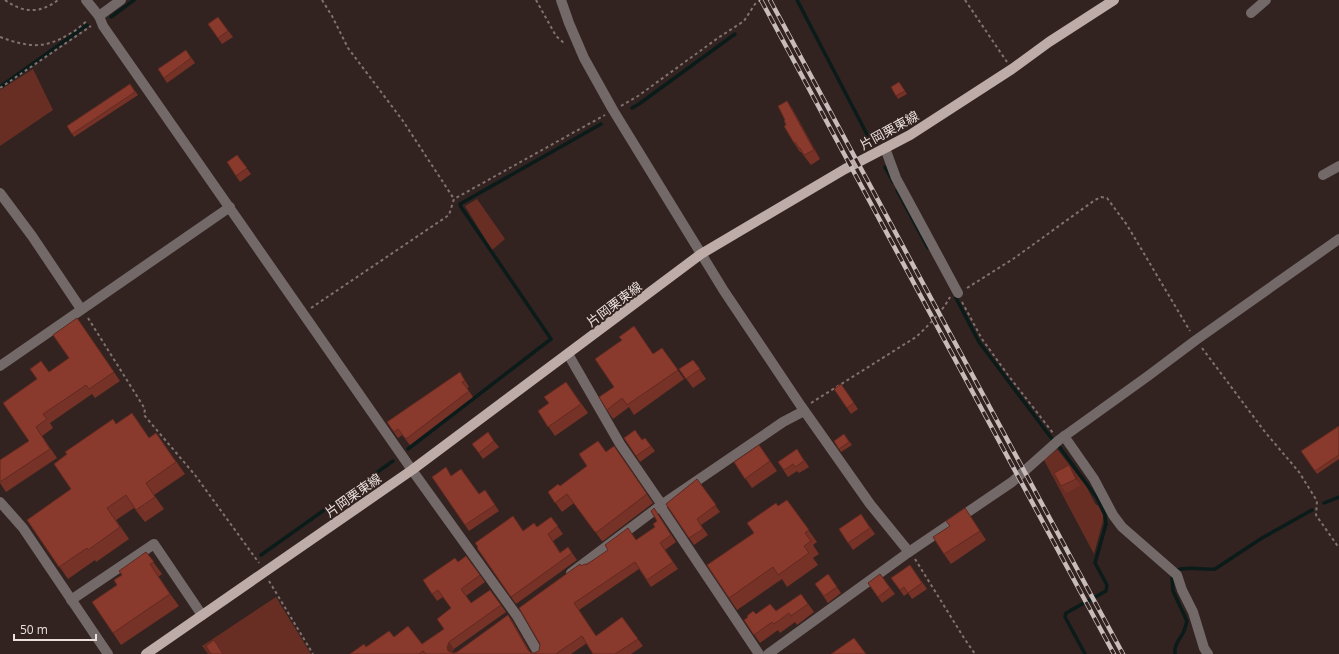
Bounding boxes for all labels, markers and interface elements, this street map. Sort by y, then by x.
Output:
street label: 片岡栗東線 [856,106,922,154]
street label: 片岡栗東線 [583,277,645,331]
street label: 片岡栗東線 [321,469,385,521]
scale bar [14,616,96,642]
text: 50 m [20,621,48,638]

